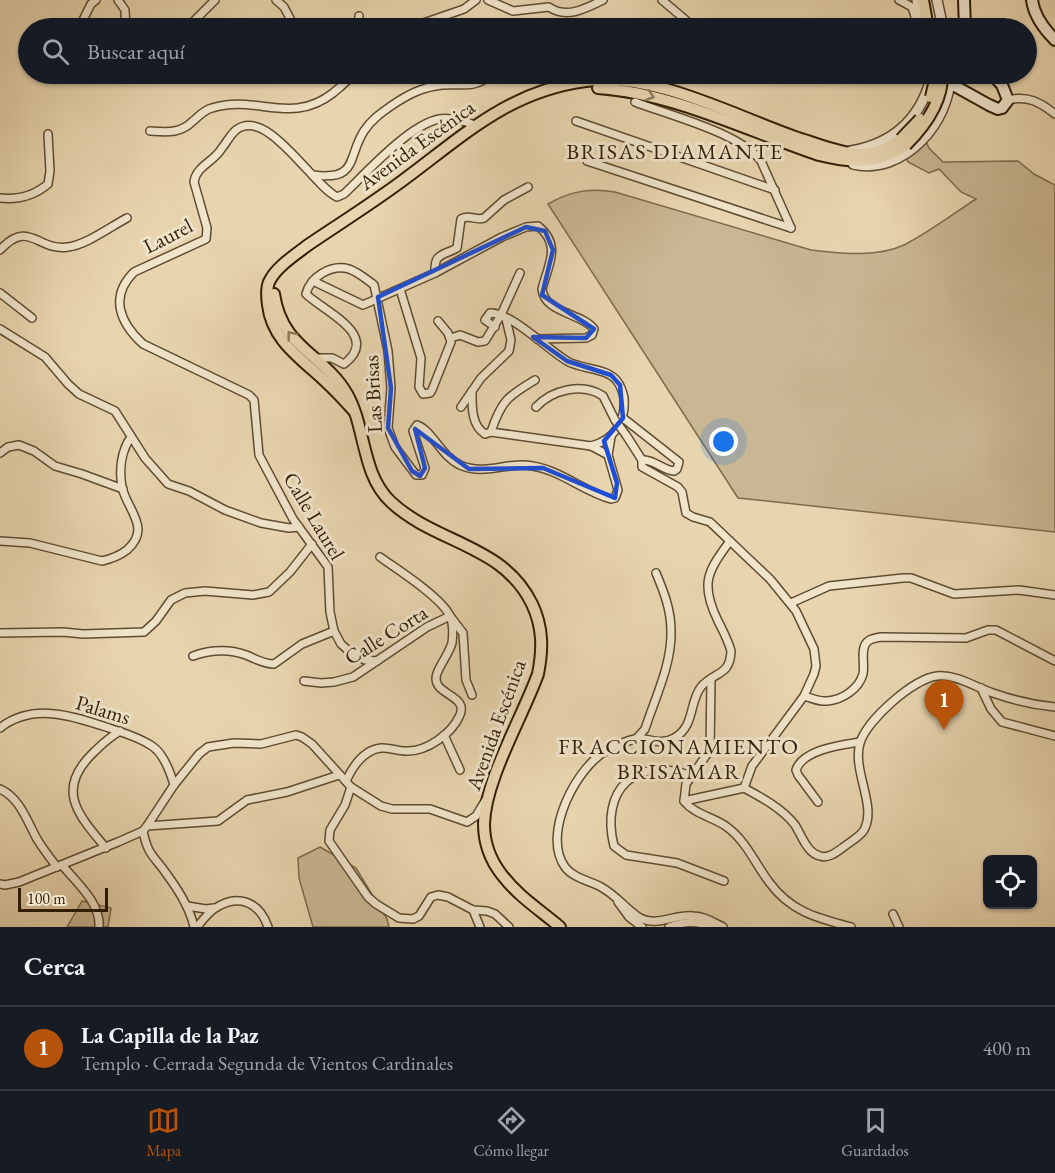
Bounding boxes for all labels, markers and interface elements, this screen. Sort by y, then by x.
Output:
search box [18,18,1037,84]
icon: search [39,35,72,68]
text: Buscar aquí [87,37,185,66]
one-way arrow [644,89,654,102]
street label: Avenida Escénica [352,93,481,196]
district label: BRISAS DIAMANTE [566,137,784,166]
street label: Laurel [138,212,197,259]
one-way arrow [288,331,299,342]
street label: Las Brisas [357,354,388,434]
your location [709,427,738,456]
street label: Calle Laurel [278,467,351,565]
street label: Calle Corta [339,598,433,671]
street label: Avenida Escénica [459,655,532,795]
pin: 1 [924,680,964,730]
street label: Palams [73,689,134,731]
district label: FRACCIONAMIENTO BRISAMAR [558,732,800,786]
map controls [983,855,1037,909]
button: locate [983,855,1037,909]
scale bar [18,885,108,912]
text: 100 m [27,888,66,909]
text: Cerca [24,949,85,983]
text: La Capilla de la Paz [81,1021,259,1050]
text: 1 [38,1035,49,1061]
text: 400 m [983,1035,1031,1061]
text: Templo · Cerrada Segunda de Vientos Cardinales [81,1050,453,1076]
tab: Mapa [146,1104,181,1161]
tab: Cómo llegar [473,1104,549,1161]
tab: Guardados [841,1104,909,1161]

